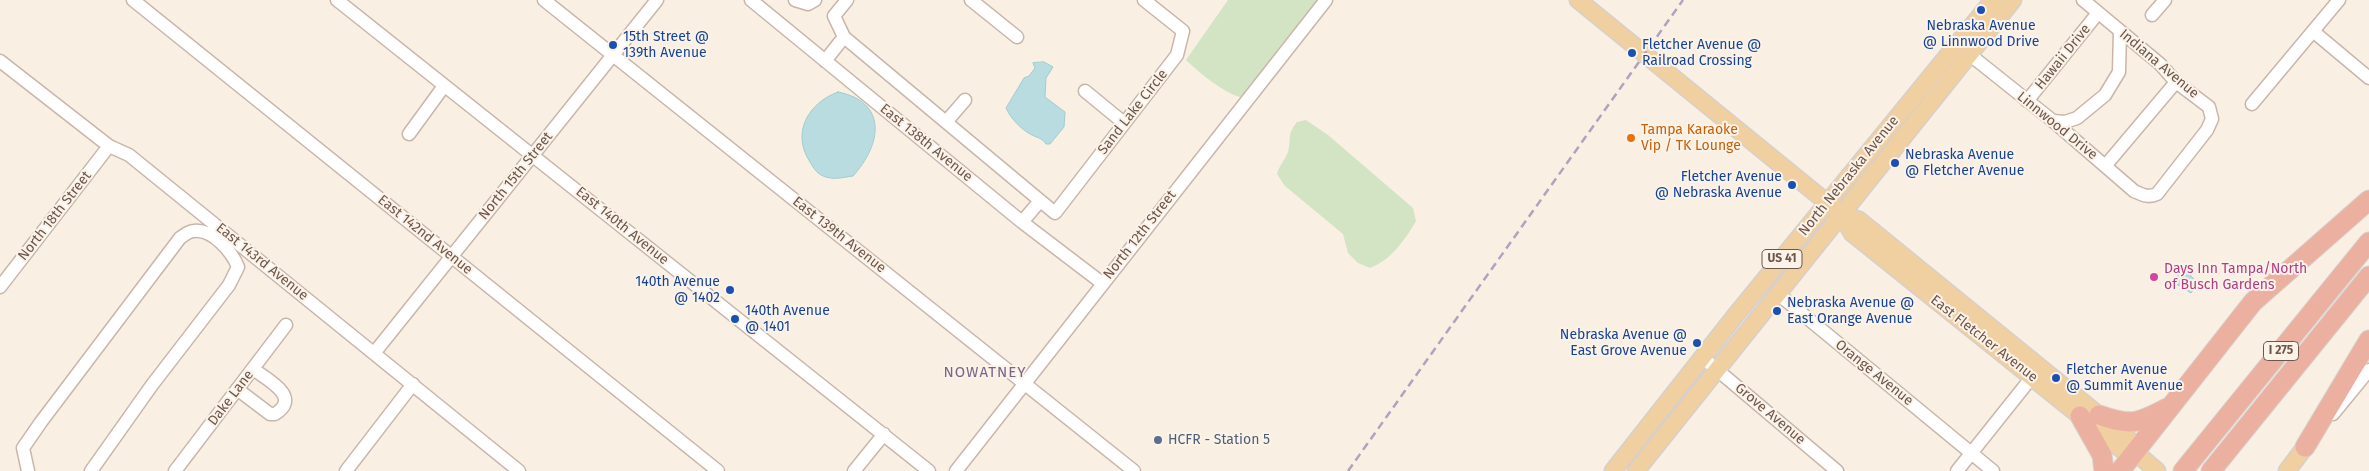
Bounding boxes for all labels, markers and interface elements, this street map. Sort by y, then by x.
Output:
marker: Nebraska Avenue @ Linnwood Drive [1975,4,1987,16]
place label: Nebraska Avenue @ Linnwood Drive [1923,18,2039,50]
street label: Hawaii Drive [2032,21,2094,93]
street label: Indiana Avenue [2116,26,2202,102]
place label: 15th Street @ 139th Avenue [623,29,709,62]
place label: Fletcher Avenue @ Railroad Crossing [1642,37,1761,70]
marker: 15th Street @ 139th Avenue [607,39,619,51]
marker: Fletcher Avenue @ Railroad Crossing [1626,47,1638,59]
street label: Sand Lake Circle [1095,66,1171,158]
street label: Linnwood Drive [2013,88,2101,164]
street label: East 138th Avenue [876,101,976,185]
street label: North Nebraska Avenue [1795,113,1903,239]
place label: Tampa Karaoke Vip / TK Lounge [1641,122,1741,154]
street label: North 15th Street [475,129,557,223]
marker: Tampa Karaoke Vip / TK Lounge [1625,132,1637,144]
place label: Nebraska Avenue @ Fletcher Avenue [1905,147,2024,180]
marker: Nebraska Avenue @ Fletcher Avenue [1889,157,1901,169]
street label: North 18th Street [15,168,95,264]
place label: Fletcher Avenue @ Nebraska Avenue [1655,169,1782,202]
marker: Fletcher Avenue @ Nebraska Avenue [1786,179,1798,191]
street label: East 140th Avenue [572,183,672,269]
street label: North 12th Street [1100,187,1180,283]
street label: East 142nd Avenue [374,192,476,278]
street label: East 139th Avenue [789,193,889,277]
street label: East 143rd Avenue [212,220,312,304]
road number: US 41 [1762,250,1802,268]
place label: Days Inn Tampa/North of Busch Gardens [2164,261,2307,294]
marker: Days Inn Tampa/North of Busch Gardens [2148,271,2160,283]
place label: 140th Avenue @ 1402 [635,274,720,306]
marker: 140th Avenue @ 1402 [724,284,736,296]
street label: East Fletcher Avenue [1927,292,2041,386]
place label: Nebraska Avenue @ East Orange Avenue [1787,295,1914,328]
place label: 140th Avenue @ 1401 [745,303,830,336]
marker: Nebraska Avenue @ East Orange Avenue [1771,305,1783,317]
marker: 140th Avenue @ 1401 [729,313,741,325]
place label: Nebraska Avenue @ East Grove Avenue [1560,327,1687,360]
street label: Orange Avenue [1832,336,1916,410]
marker: Nebraska Avenue @ East Grove Avenue [1691,337,1703,349]
road number: I 275 [2264,342,2298,361]
place label: Fletcher Avenue @ Summit Avenue [2066,362,2183,394]
district label: NOWATNEY [942,364,1028,382]
street label: Dake Lane [205,367,257,429]
marker: Fletcher Avenue @ Summit Avenue [2050,372,2062,384]
street label: Grove Avenue [1731,380,1809,448]
place label: HCFR - Station 5 [1168,432,1270,448]
marker: HCFR - Station 5 [1152,434,1164,446]

